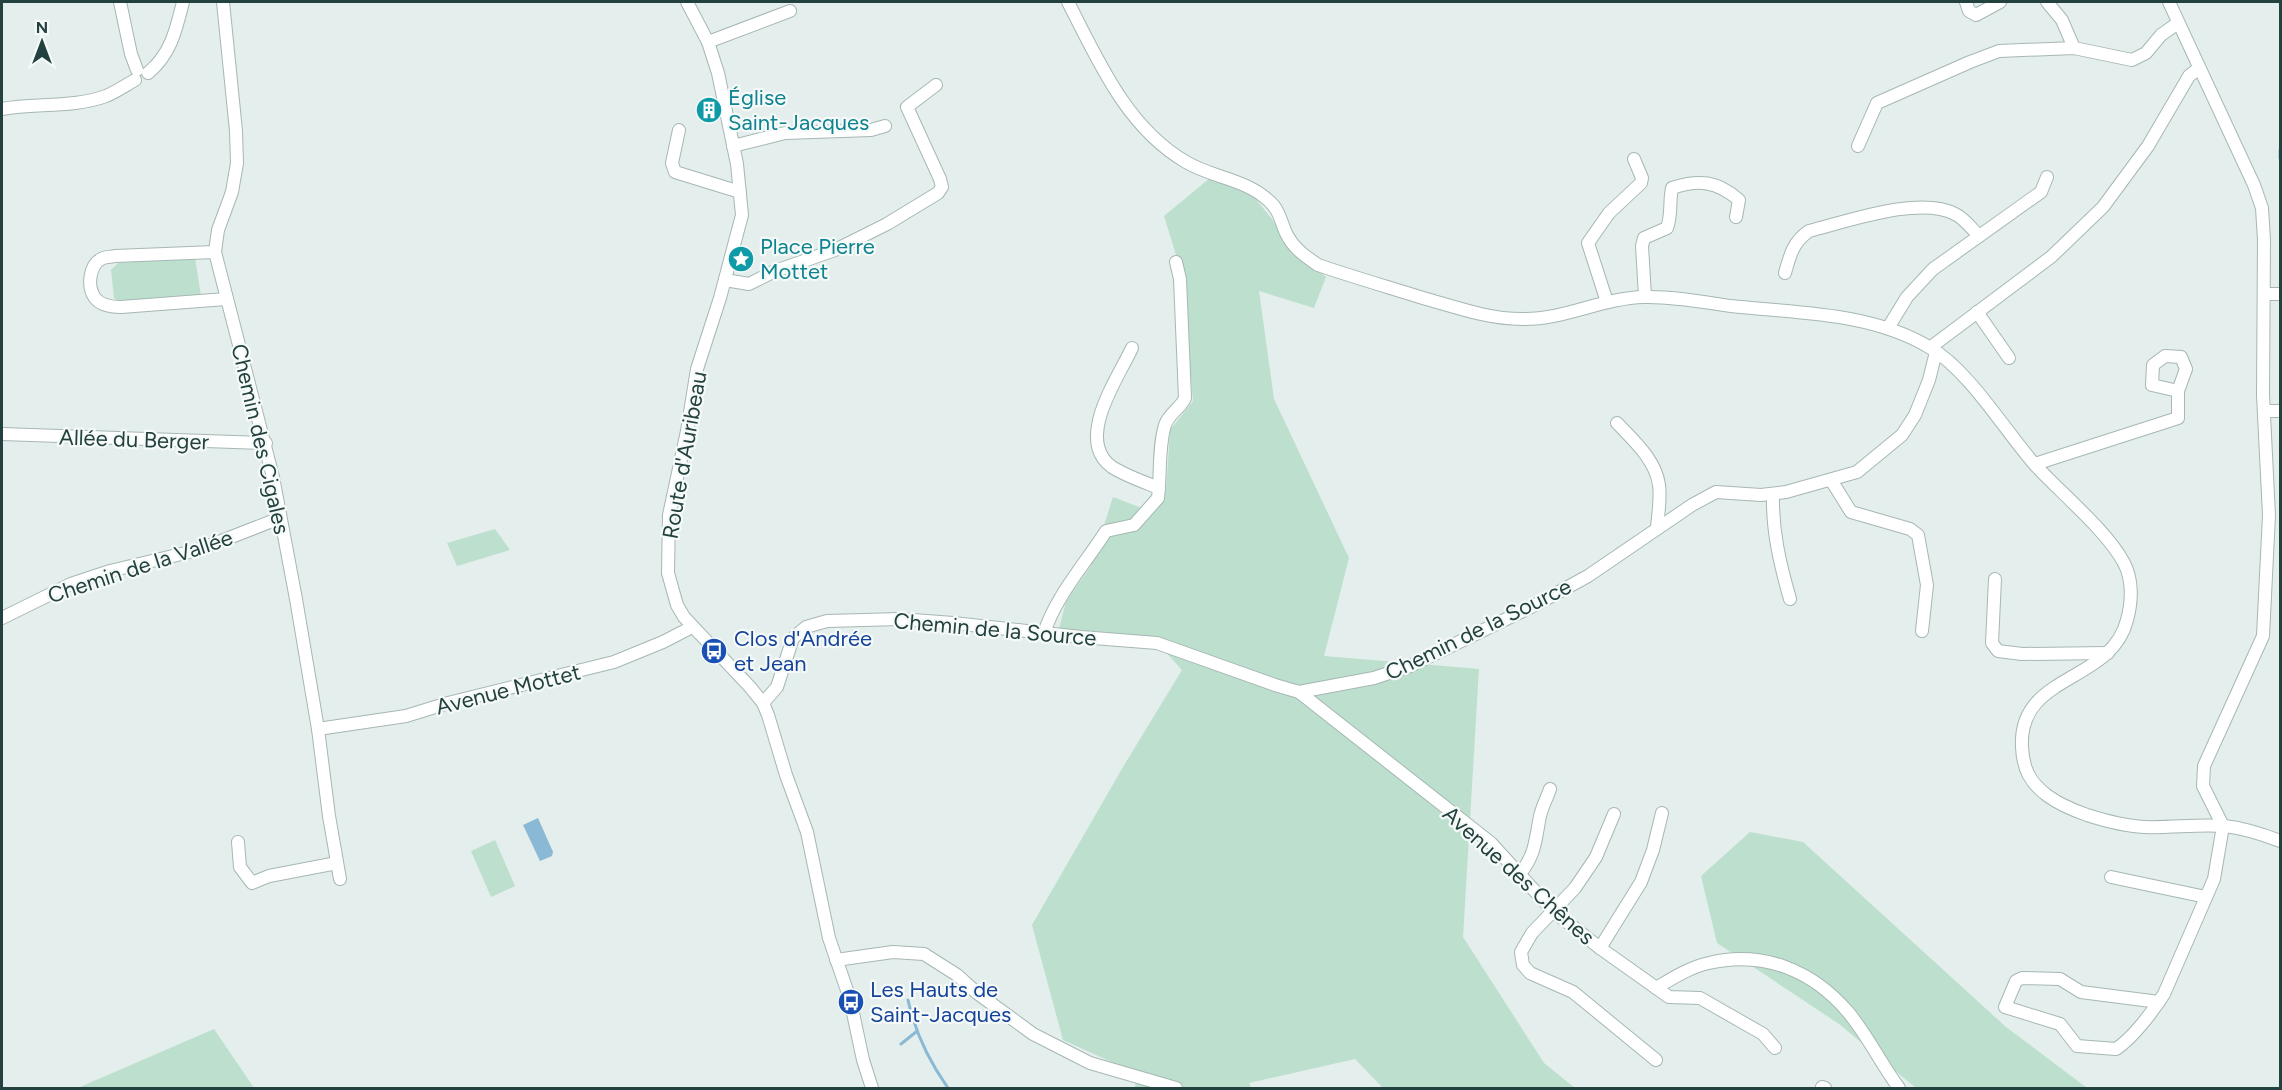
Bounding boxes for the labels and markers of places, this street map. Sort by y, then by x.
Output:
place label: Église Saint-Jacques [728,84,869,136]
building icon: Église Saint-Jacques [694,95,724,125]
place label: Place Pierre Mottet [760,233,875,285]
place icon: Place Pierre Mottet [726,244,756,274]
place label: Clos d'Andrée et Jean [734,625,872,677]
bus stop icon: Clos d'Andrée et Jean [699,636,729,666]
place label: Les Hauts de Saint-Jacques [870,976,1011,1028]
bus stop icon: Les Hauts de Saint-Jacques [836,987,866,1017]

